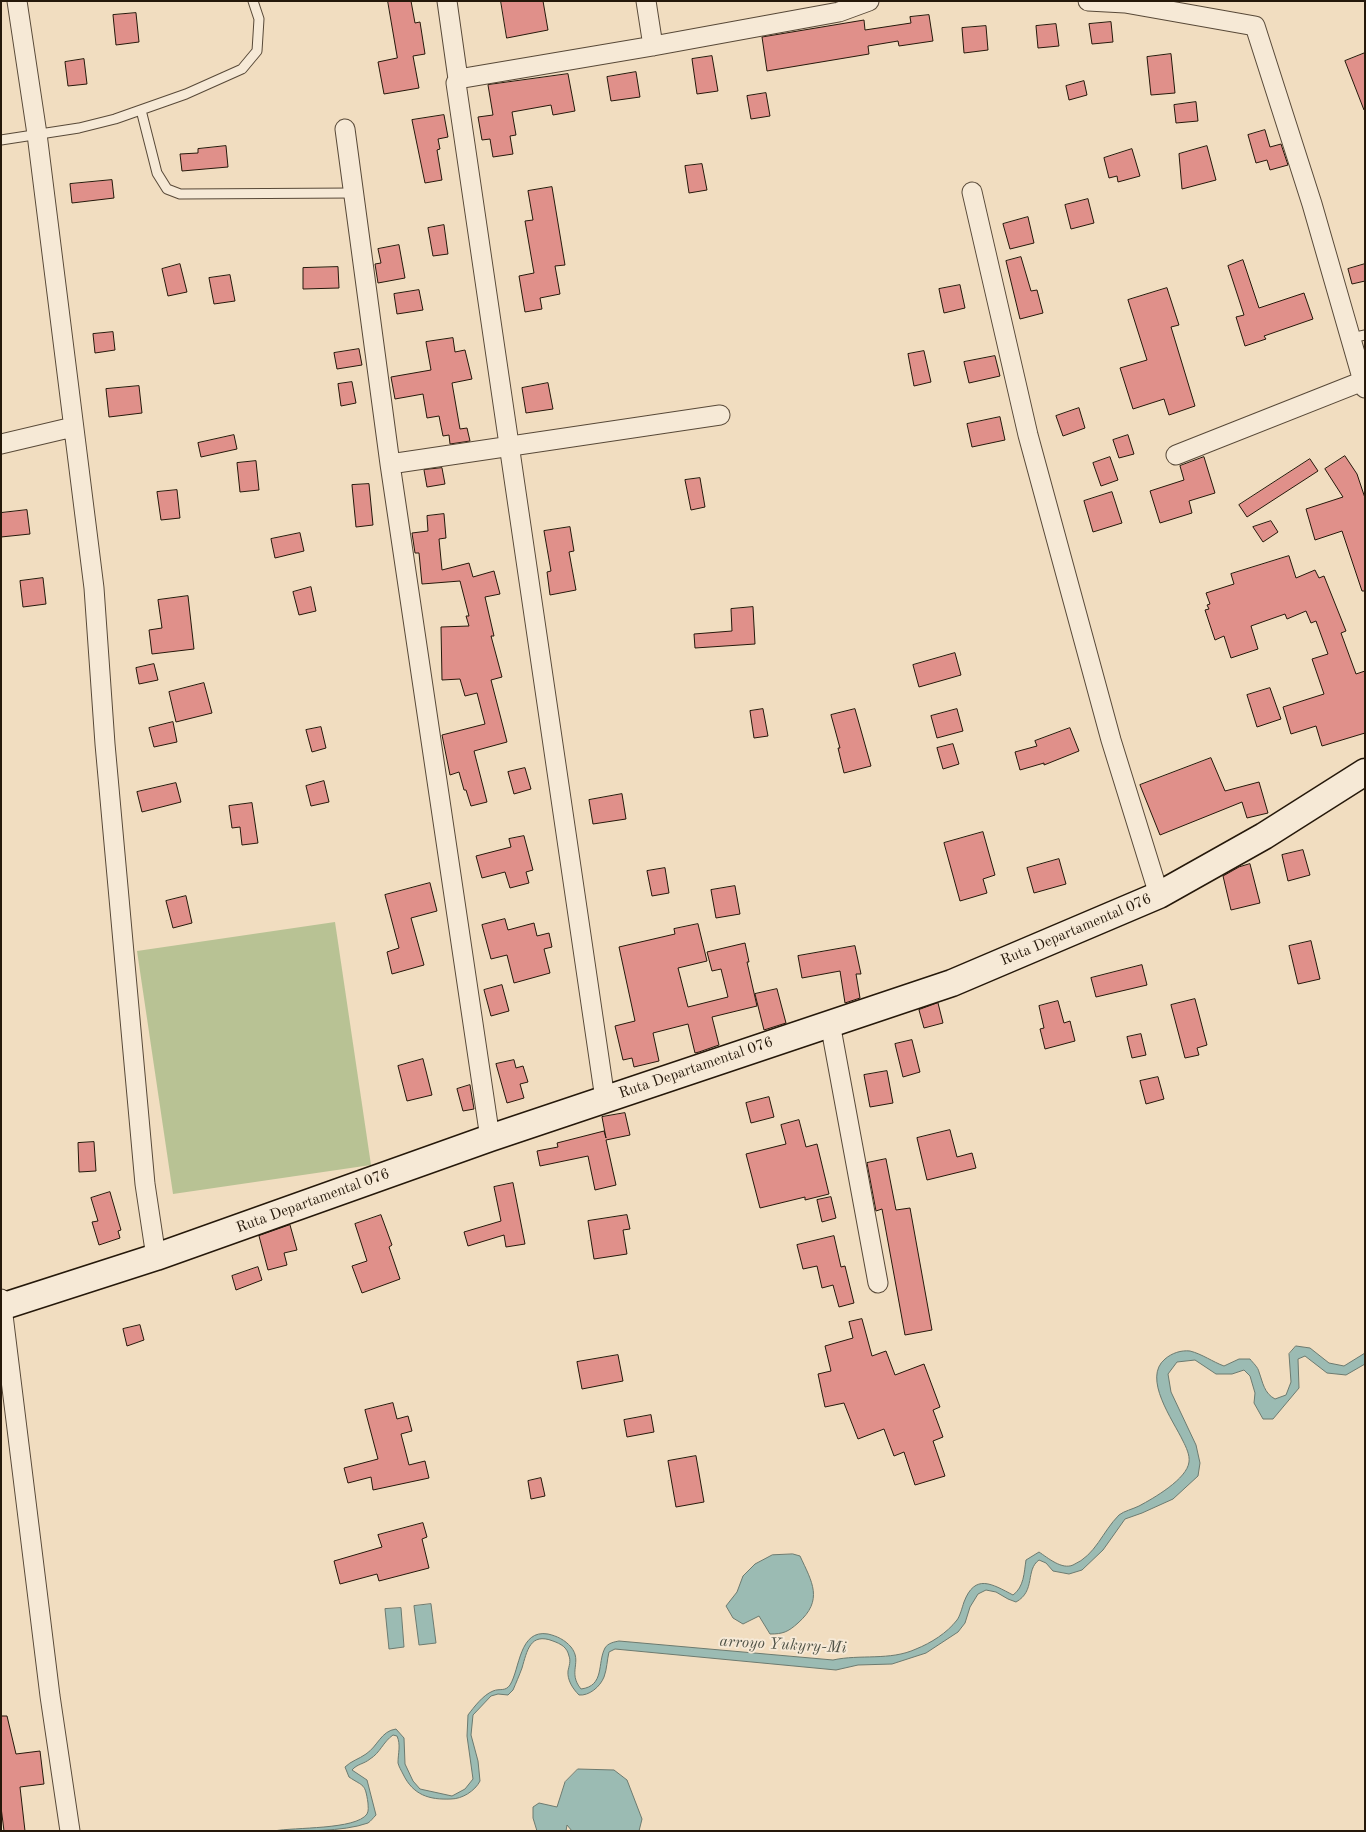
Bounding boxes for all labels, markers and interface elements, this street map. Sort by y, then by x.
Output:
street label: Ruta Departamental 076 [998,890,1154,970]
street label: Ruta Departamental 076 [616,1033,776,1103]
street label: Ruta Departamental 076 [234,1165,392,1237]
water label: arroyo Yukyry-Mi [719,1632,847,1658]

